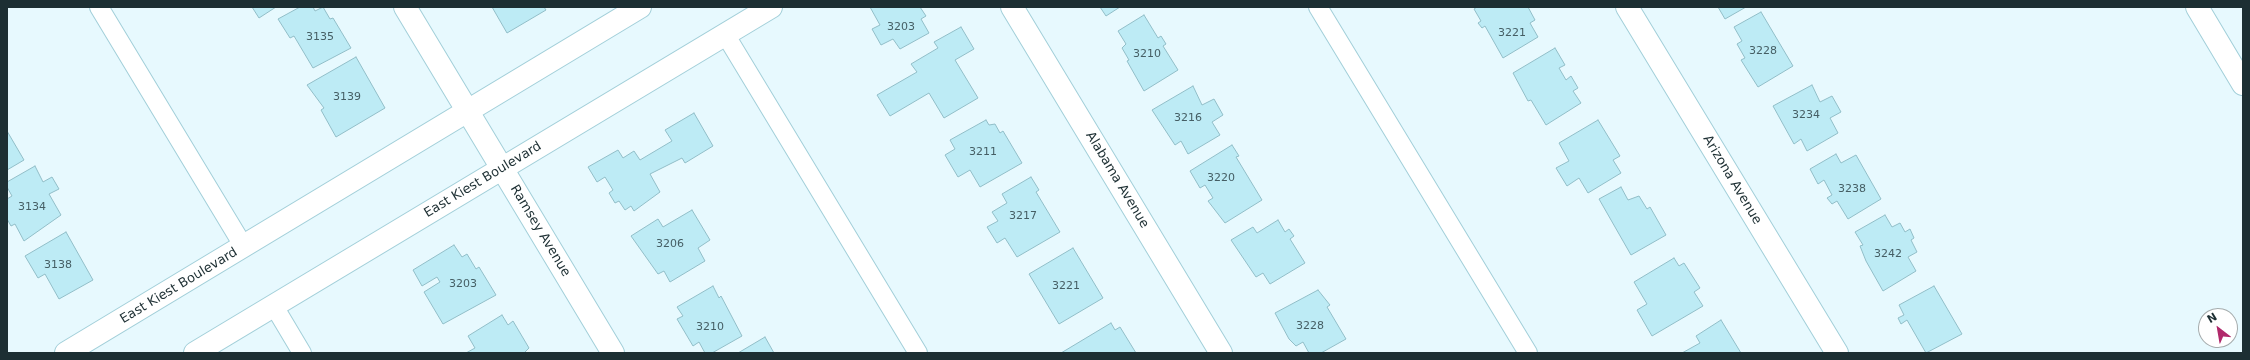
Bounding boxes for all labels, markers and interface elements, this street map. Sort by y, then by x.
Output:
house number: 3203 [887,20,915,34]
house number: 3221 [1498,26,1526,40]
house number: 3135 [306,30,334,44]
house number: 3228 [1749,44,1777,58]
house number: 3210 [1133,47,1161,61]
house number: 3139 [333,90,361,104]
house number: 3234 [1792,108,1820,122]
house number: 3216 [1174,111,1202,125]
street label: Alabama Avenue [1082,129,1152,231]
street label: Arizona Avenue [1699,133,1765,227]
street label: East Kiest Boulevard [422,139,544,221]
house number: 3211 [969,145,997,159]
house number: 3220 [1207,171,1235,185]
street label: Ramsey Avenue [506,182,574,280]
house number: 3238 [1838,182,1866,196]
house number: 3134 [18,200,46,214]
house number: 3217 [1009,209,1037,223]
house number: 3206 [656,237,684,251]
street label: East Kiest Boulevard [118,245,240,327]
house number: 3242 [1874,247,1902,261]
house number: 3138 [44,258,72,272]
house number: 3203 [449,277,477,291]
house number: 3221 [1052,279,1080,293]
north arrow [2198,308,2238,348]
text: N [2205,310,2219,326]
house number: 3228 [1296,319,1324,333]
house number: 3210 [696,320,724,334]

